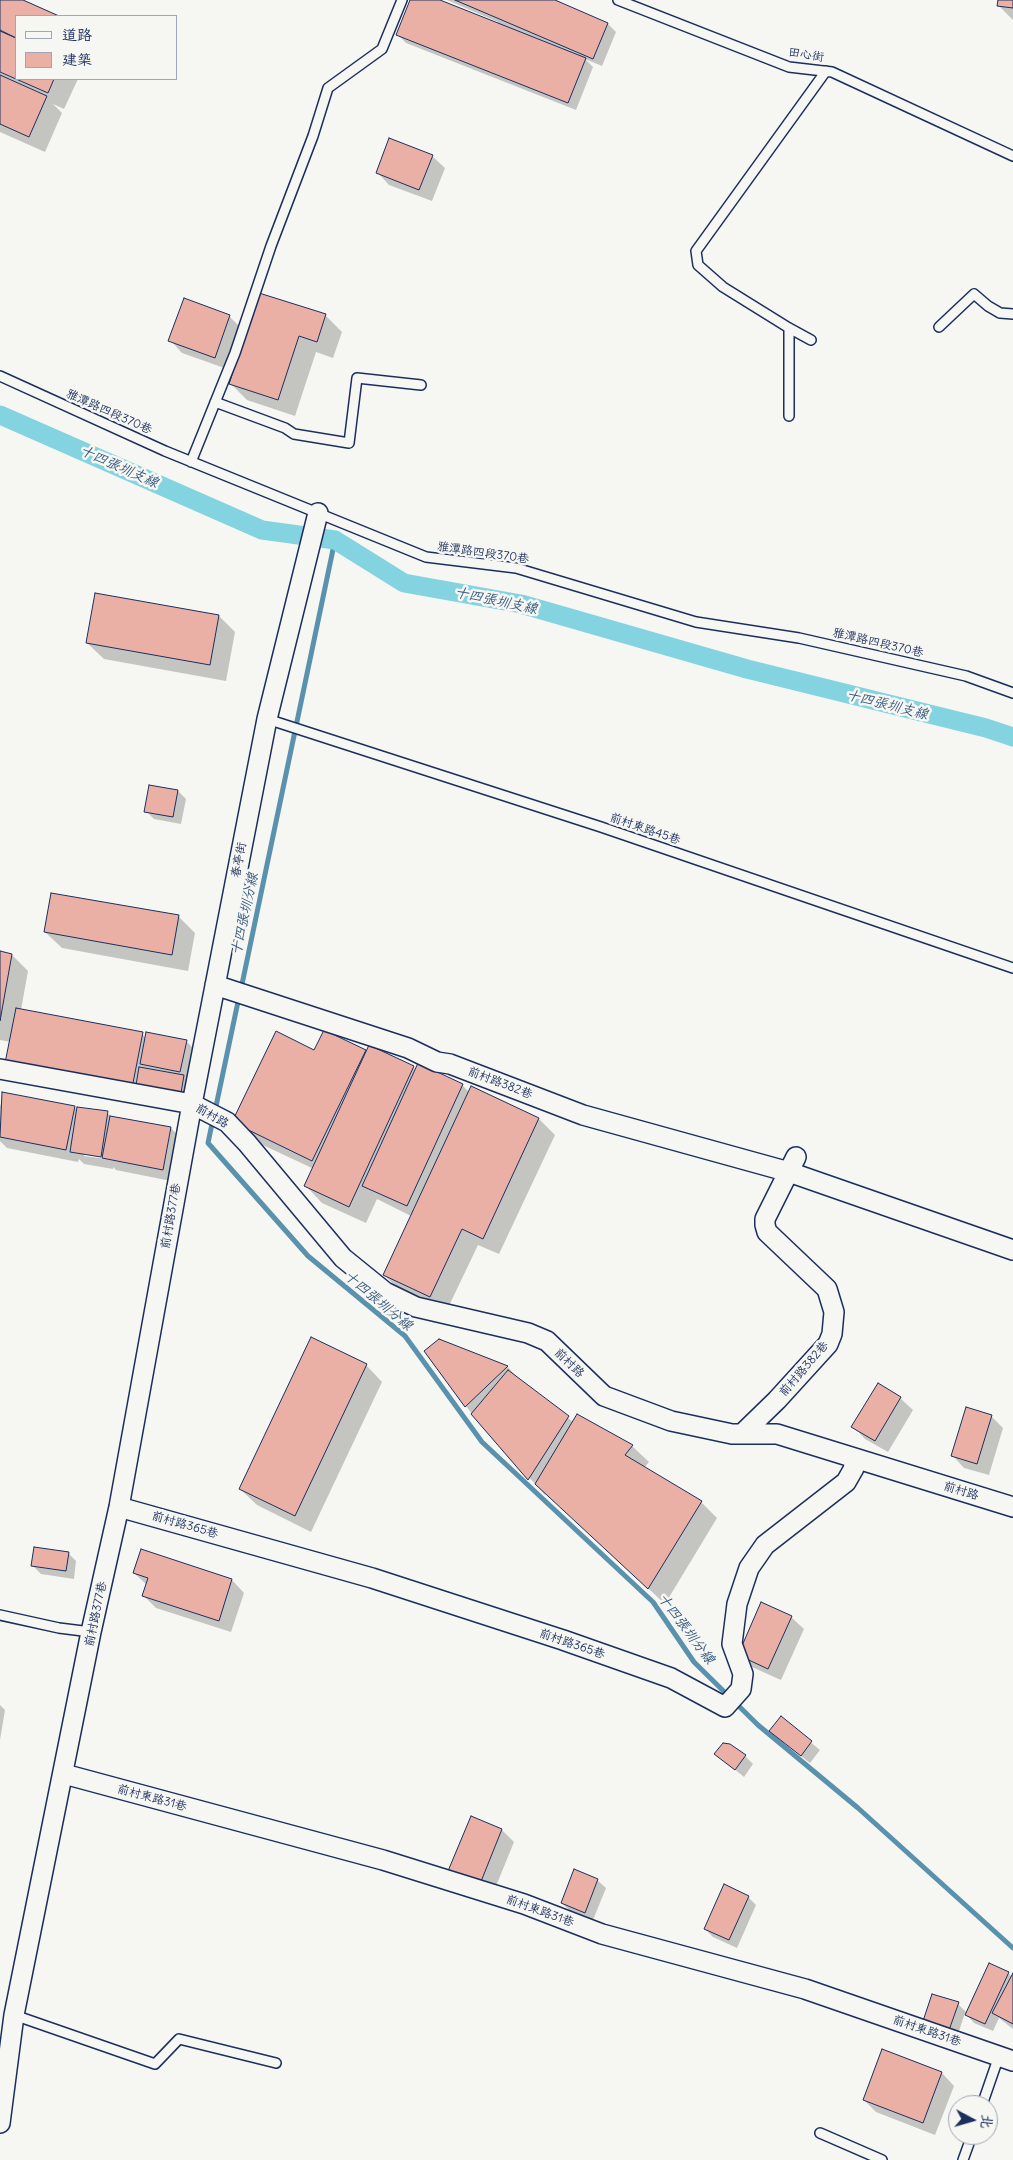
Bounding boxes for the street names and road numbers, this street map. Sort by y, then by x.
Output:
street label: 田心街 [787,45,825,65]
street label: 雅潭路四段370巷 [64,387,154,437]
street label: 雅潭路四段370巷 [436,539,530,567]
street label: 雅潭路四段370巷 [831,626,925,660]
street label: 前村東路45巷 [608,810,682,848]
street label: 春亭街 [228,841,250,879]
street label: 前村路382巷 [466,1064,534,1102]
street label: 前村路 [193,1101,231,1131]
street label: 前村路377巷 [158,1182,184,1250]
street label: 前村路382巷 [776,1339,832,1399]
street label: 前村路 [551,1345,587,1381]
street label: 前村路 [942,1479,980,1503]
street label: 前村路365巷 [150,1509,220,1541]
street label: 前村路377巷 [82,1580,110,1648]
street label: 前村路365巷 [537,1626,607,1662]
street label: 前村東路31巷 [116,1782,188,1814]
street label: 前村東路31巷 [504,1892,576,1930]
street label: 前村東路31巷 [891,2013,963,2049]

